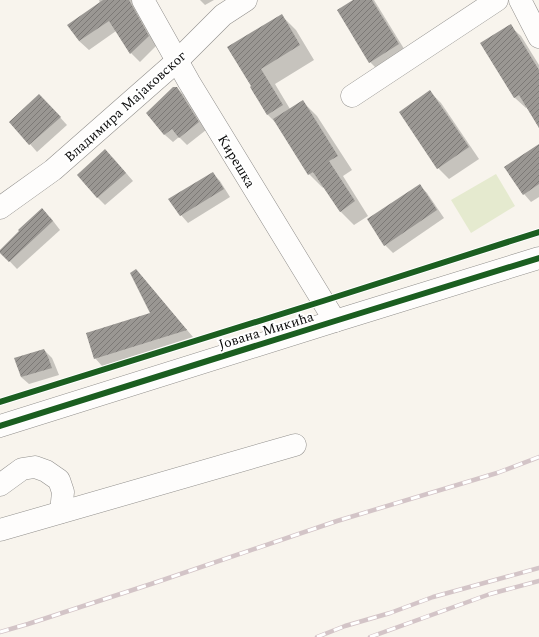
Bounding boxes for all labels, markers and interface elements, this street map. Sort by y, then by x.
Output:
street label: Владимира Мајаковског [60,46,191,167]
street label: Кирешка [212,131,261,192]
street label: Јована Микића [216,306,317,355]

